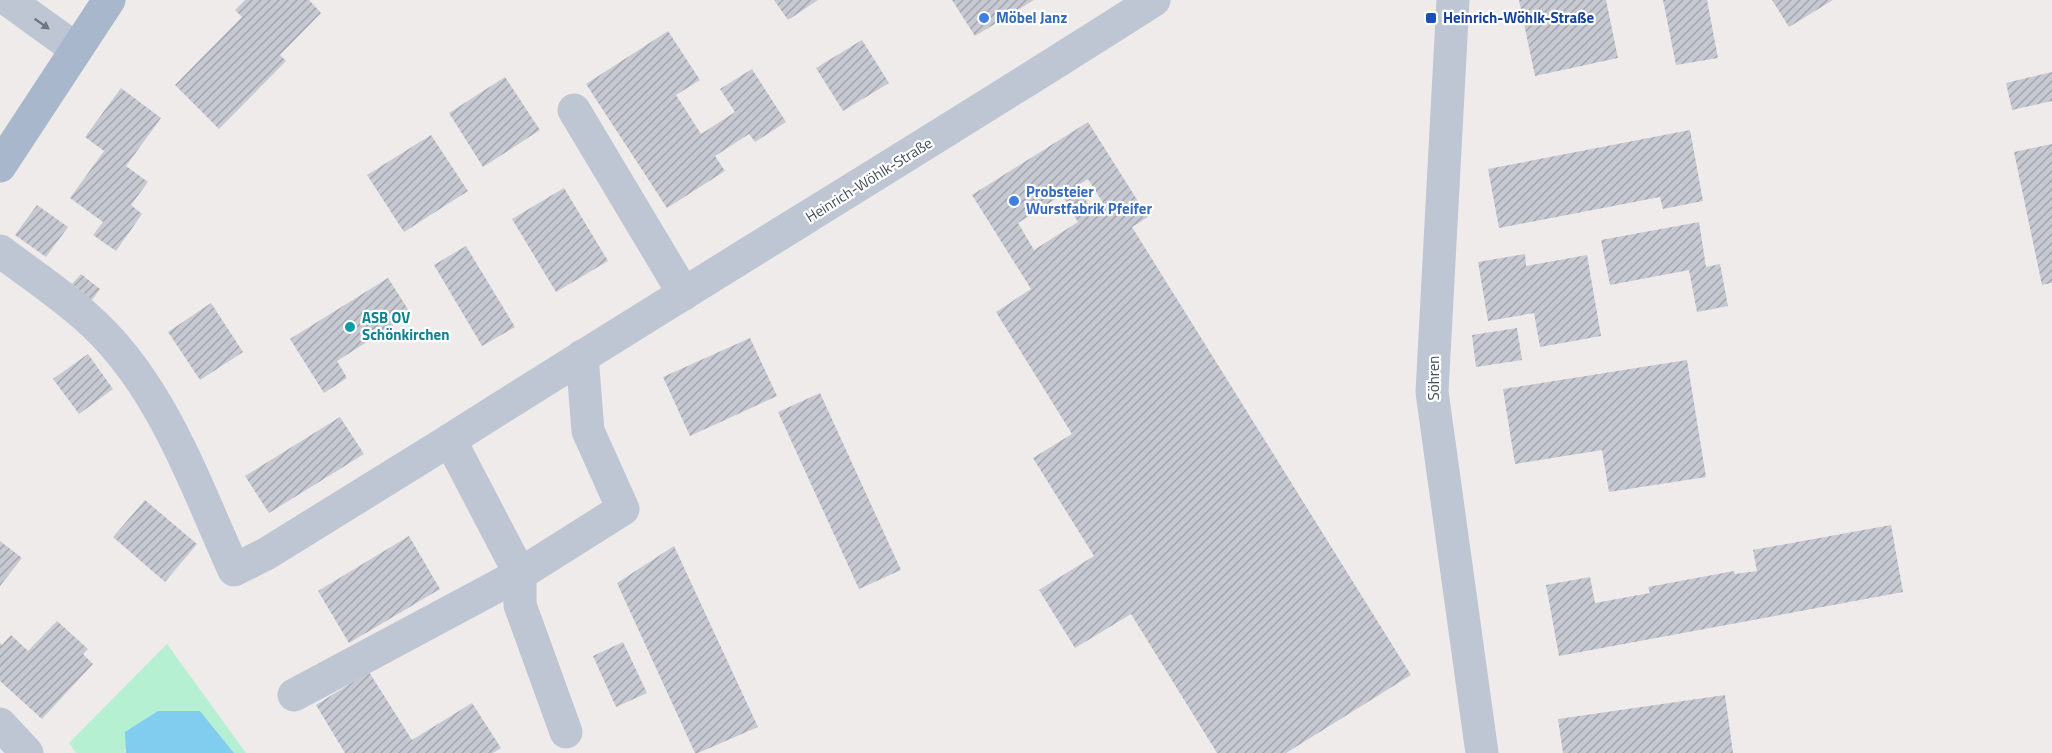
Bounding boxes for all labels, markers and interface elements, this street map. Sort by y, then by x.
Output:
place label: Möbel Janz [996,6,1067,29]
place label: Heinrich-Wöhlk-Straße [1443,6,1594,29]
marker: Möbel Janz [977,11,991,25]
marker: Heinrich-Wöhlk-Straße [1424,11,1438,25]
one-way arrow [34,18,49,30]
street label: Heinrich-Wöhlk-Straße [801,131,937,228]
place label: Probsteier Wurstfabrik Pfeifer [1026,180,1152,220]
marker: Probsteier Wurstfabrik Pfeifer [1007,194,1021,208]
place label: ASB OV Schönkirchen [362,306,450,346]
marker: ASB OV Schönkirchen [343,320,357,334]
street label: Söhren [1422,356,1445,400]

